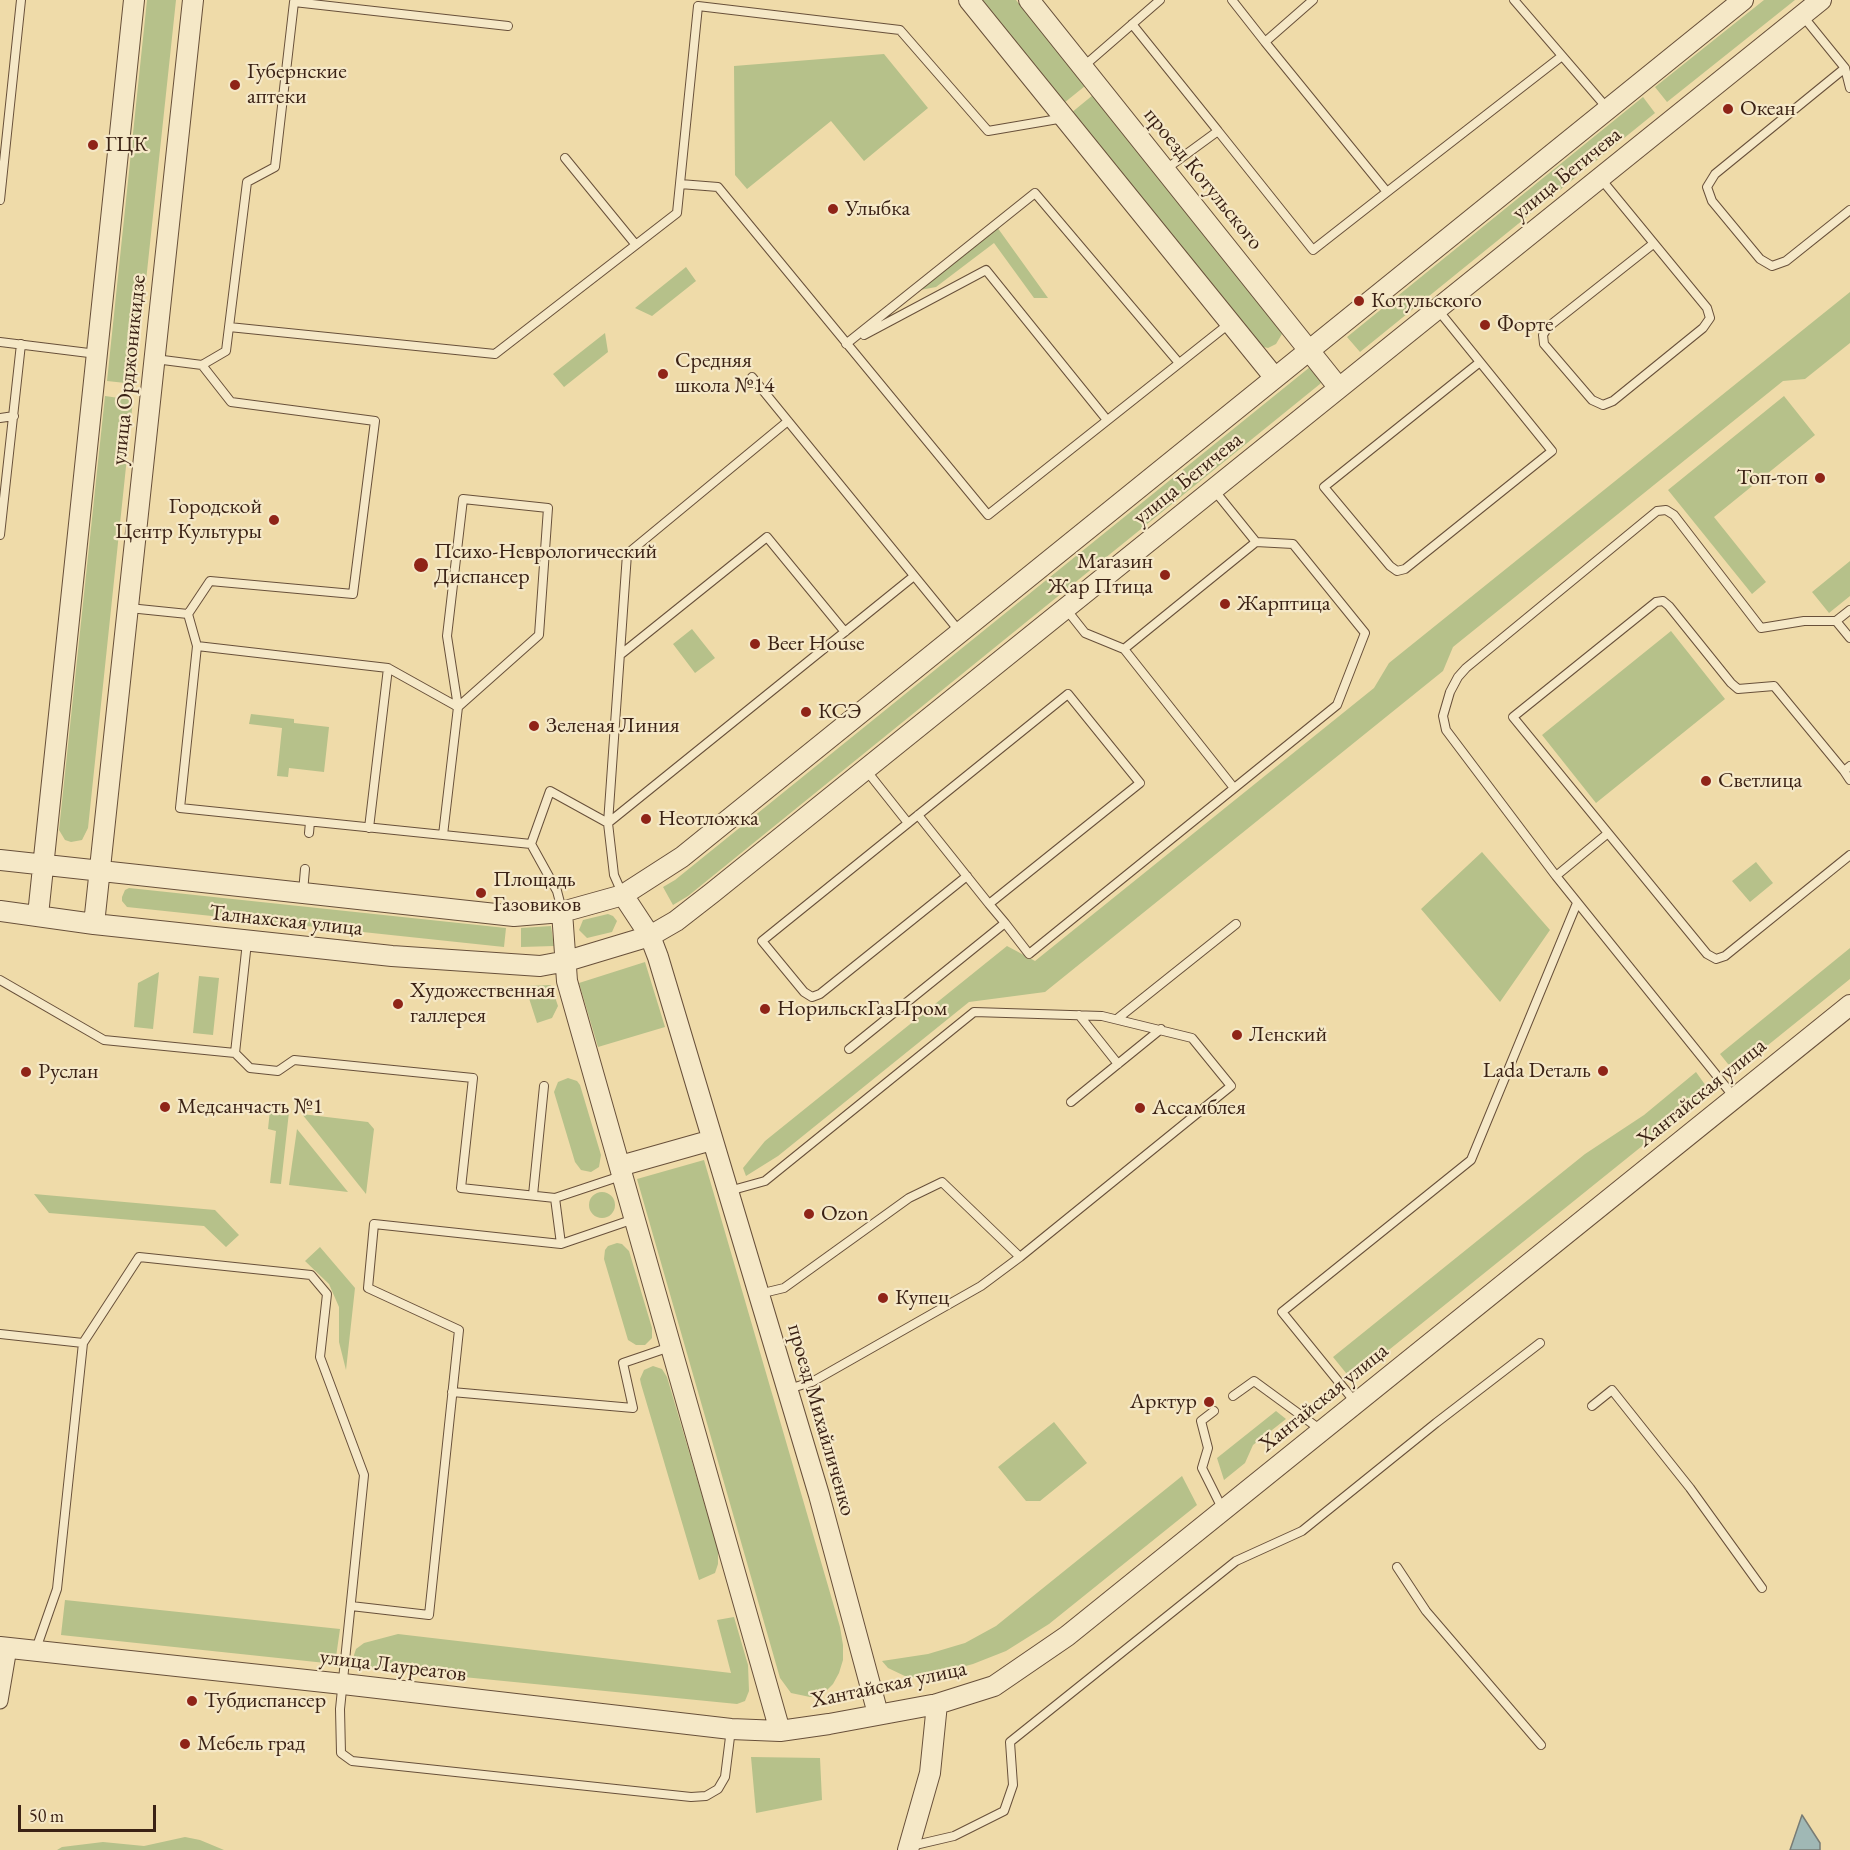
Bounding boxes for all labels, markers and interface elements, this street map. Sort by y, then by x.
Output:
place label: Губернские аптеки [247,59,347,110]
marker: Губернские аптеки [228,78,242,92]
place label: Океан [1740,96,1796,122]
marker: Океан [1721,102,1735,116]
street label: проезд Котульского [1138,103,1268,255]
street label: улица Бегичева [1507,122,1627,226]
place label: ГЦК [105,132,148,158]
marker: ГЦК [86,138,100,152]
place label: Улыбка [845,196,910,222]
marker: Улыбка [826,202,840,216]
street label: улица Орджоникидзе [106,273,152,467]
place label: Котульского [1371,288,1482,314]
marker: Котульского [1352,294,1366,308]
place label: Форте [1497,312,1554,338]
marker: Форте [1478,318,1492,332]
place label: Средняя школа №14 [675,348,775,400]
marker: Средняя школа №14 [656,367,670,381]
street label: улица Бегичева [1128,427,1248,531]
place label: Топ-топ [1737,465,1808,491]
marker: Топ-топ [1813,471,1827,485]
place label: Городской Центр Культуры [115,494,262,546]
marker: Городской Центр Культуры [267,513,281,527]
place label: Психо-Неврологический Диспансер [434,539,657,590]
place label: Магазин Жар Птица [1048,549,1153,600]
marker: Психо-Неврологический Диспансер [412,556,430,574]
marker: Магазин Жар Птица [1158,568,1172,582]
place label: Жарптица [1237,591,1331,617]
marker: Жарптица [1218,597,1232,611]
place label: Beer House [767,631,865,657]
marker: Beer House [748,637,762,651]
place label: КСЭ [818,699,861,725]
marker: КСЭ [799,705,813,719]
place label: Зеленая Линия [546,713,680,739]
marker: Зеленая Линия [527,719,541,733]
place label: Светлица [1718,768,1802,794]
marker: Светлица [1699,774,1713,788]
place label: Неотложка [658,806,759,832]
marker: Неотложка [639,812,653,826]
place label: Площадь Газовиков [493,867,581,918]
marker: Площадь Газовиков [474,886,488,900]
street label: Талнахская улица [208,900,364,942]
place label: Художественная галлерея [410,978,555,1030]
place label: НорильскГазПром [777,996,947,1022]
marker: Художественная галлерея [391,997,405,1011]
marker: НорильскГазПром [758,1002,772,1016]
place label: Ленский [1249,1022,1327,1048]
marker: Ленский [1230,1028,1244,1042]
street label: Хантайская улица [1632,1033,1772,1153]
place label: Lada Dеталь [1483,1058,1591,1084]
place label: Руслан [38,1059,98,1085]
marker: Lada Dеталь [1596,1064,1610,1078]
marker: Руслан [19,1065,33,1079]
place label: Медсанчасть №1 [177,1094,323,1120]
place label: Ассамблея [1152,1095,1246,1121]
marker: Медсанчасть №1 [158,1100,172,1114]
marker: Ассамблея [1133,1101,1147,1115]
place label: Ozon [821,1201,869,1227]
marker: Ozon [802,1207,816,1221]
place label: Купец [895,1285,949,1311]
marker: Купец [876,1291,890,1305]
street label: проезд Михайличенко [781,1321,861,1519]
street label: Хантайская улица [1254,1338,1394,1458]
place label: Арктур [1130,1389,1197,1415]
marker: Арктур [1202,1395,1216,1409]
street label: улица Лауреатов [318,1644,468,1688]
street label: Хантайская улица [809,1656,969,1714]
place label: Тубдиспансер [204,1688,326,1714]
marker: Тубдиспансер [185,1694,199,1708]
place label: Мебель град [197,1731,305,1757]
marker: Мебель град [178,1737,192,1751]
scale bar [21,1793,159,1831]
text: 50 m [29,1804,64,1827]

